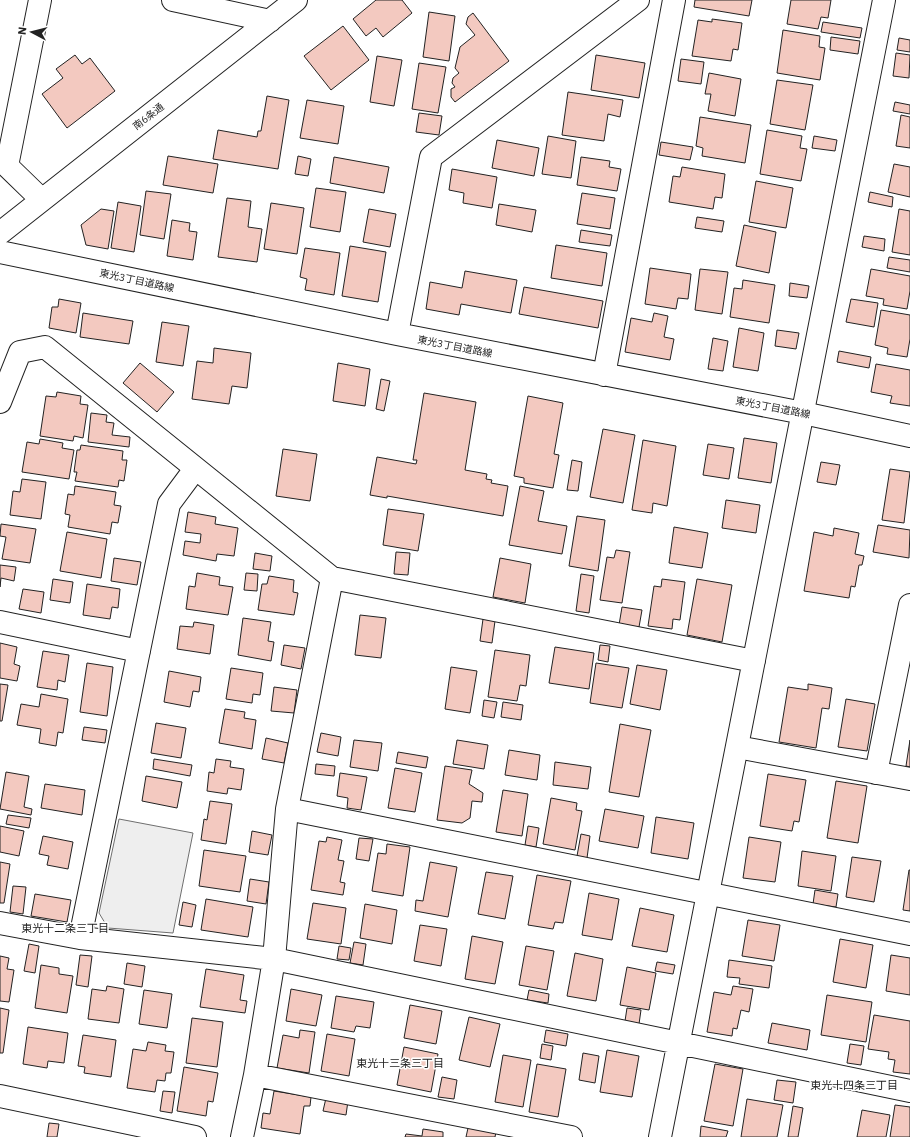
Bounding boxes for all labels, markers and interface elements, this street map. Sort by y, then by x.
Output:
north arrow [12,12,52,52]
text: N [15,26,30,36]
street label: 南6条通 [130,100,166,133]
street label: 東光3丁目道路線 [98,266,175,295]
street label: 東光3丁目道路線 [416,333,493,360]
street label: 東光3丁目道路線 [734,394,811,421]
district label: 東光十二条三丁目 [21,921,109,935]
district label: 東光十三条三丁目 [356,1056,444,1070]
district label: 東光十四条三丁目 [810,1078,898,1092]

